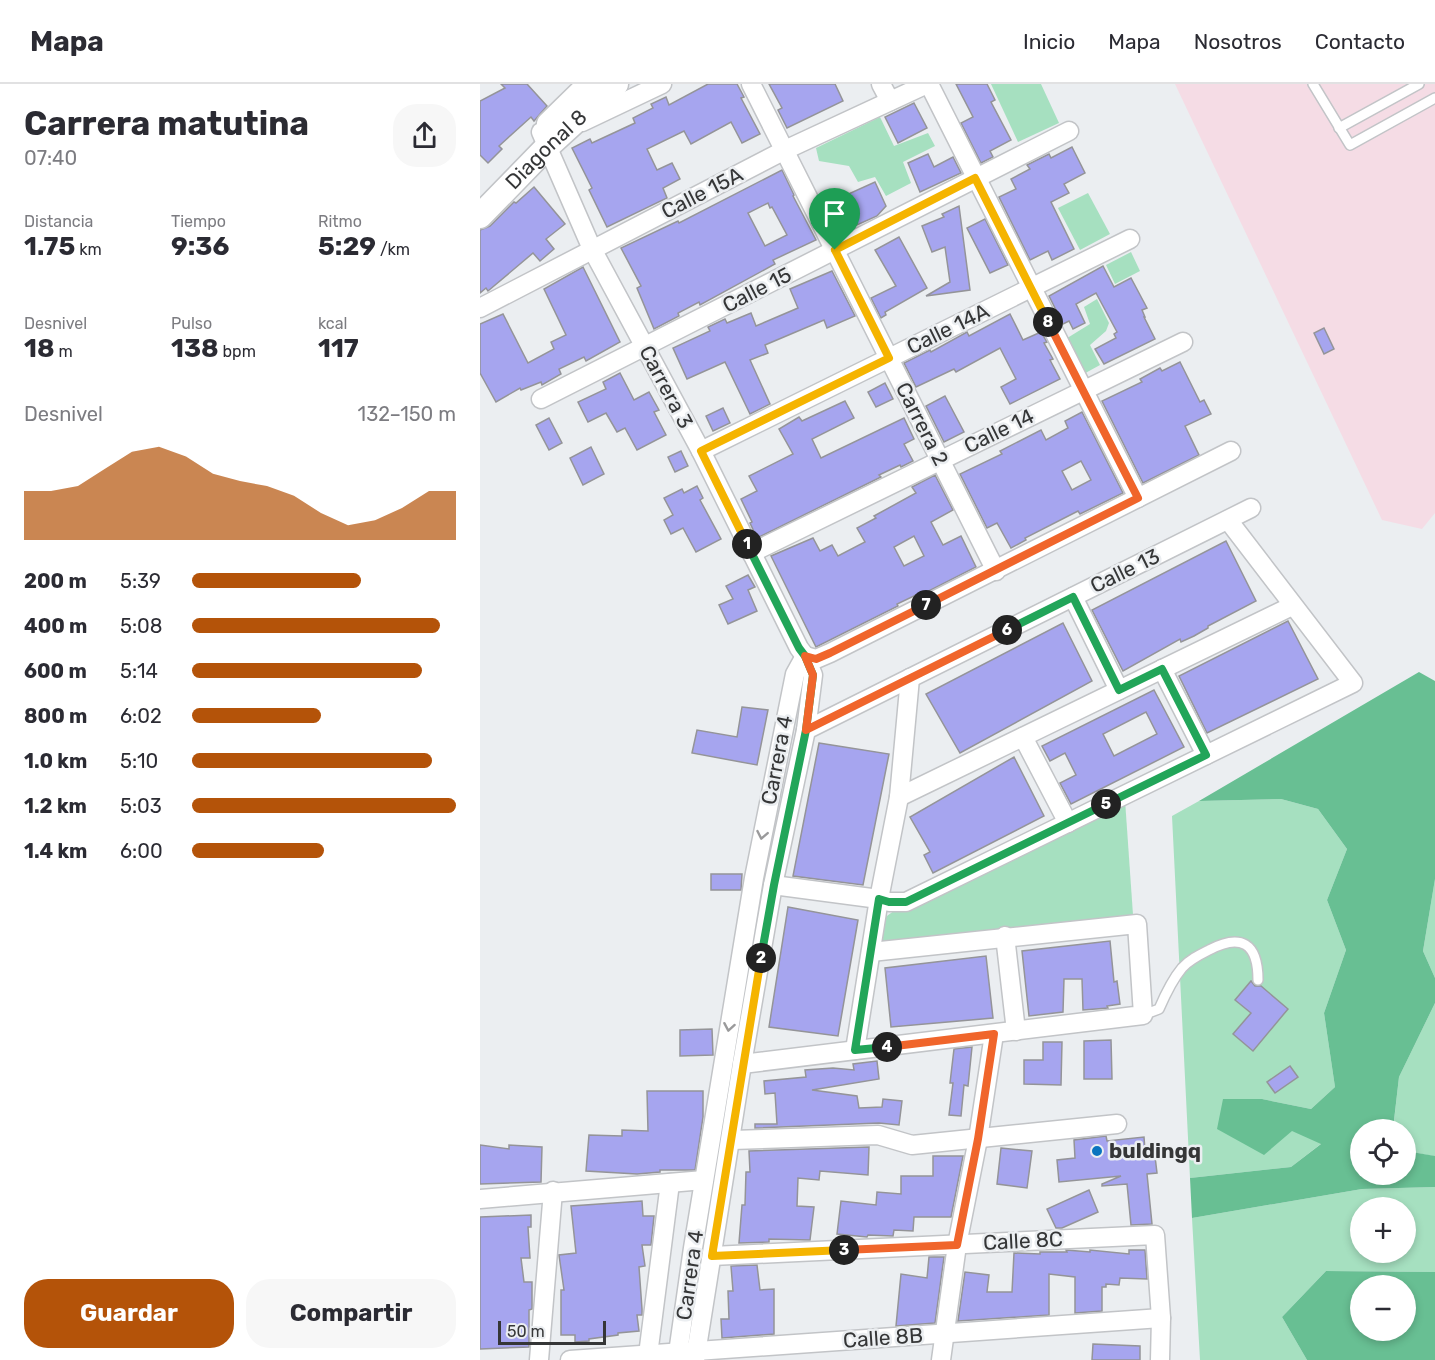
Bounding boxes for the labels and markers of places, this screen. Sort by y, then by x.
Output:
pin [809,188,860,250]
pin: 8 [1033,307,1063,337]
pin: 1 [732,529,762,559]
pin: 7 [911,590,941,620]
pin: 6 [992,615,1022,645]
pin: 5 [1091,789,1121,819]
pin: 2 [746,943,776,973]
pin: 4 [872,1032,902,1062]
place label: buldingq [1109,1138,1201,1163]
marker: buldingq [1090,1144,1104,1158]
pin: 3 [829,1235,859,1265]

